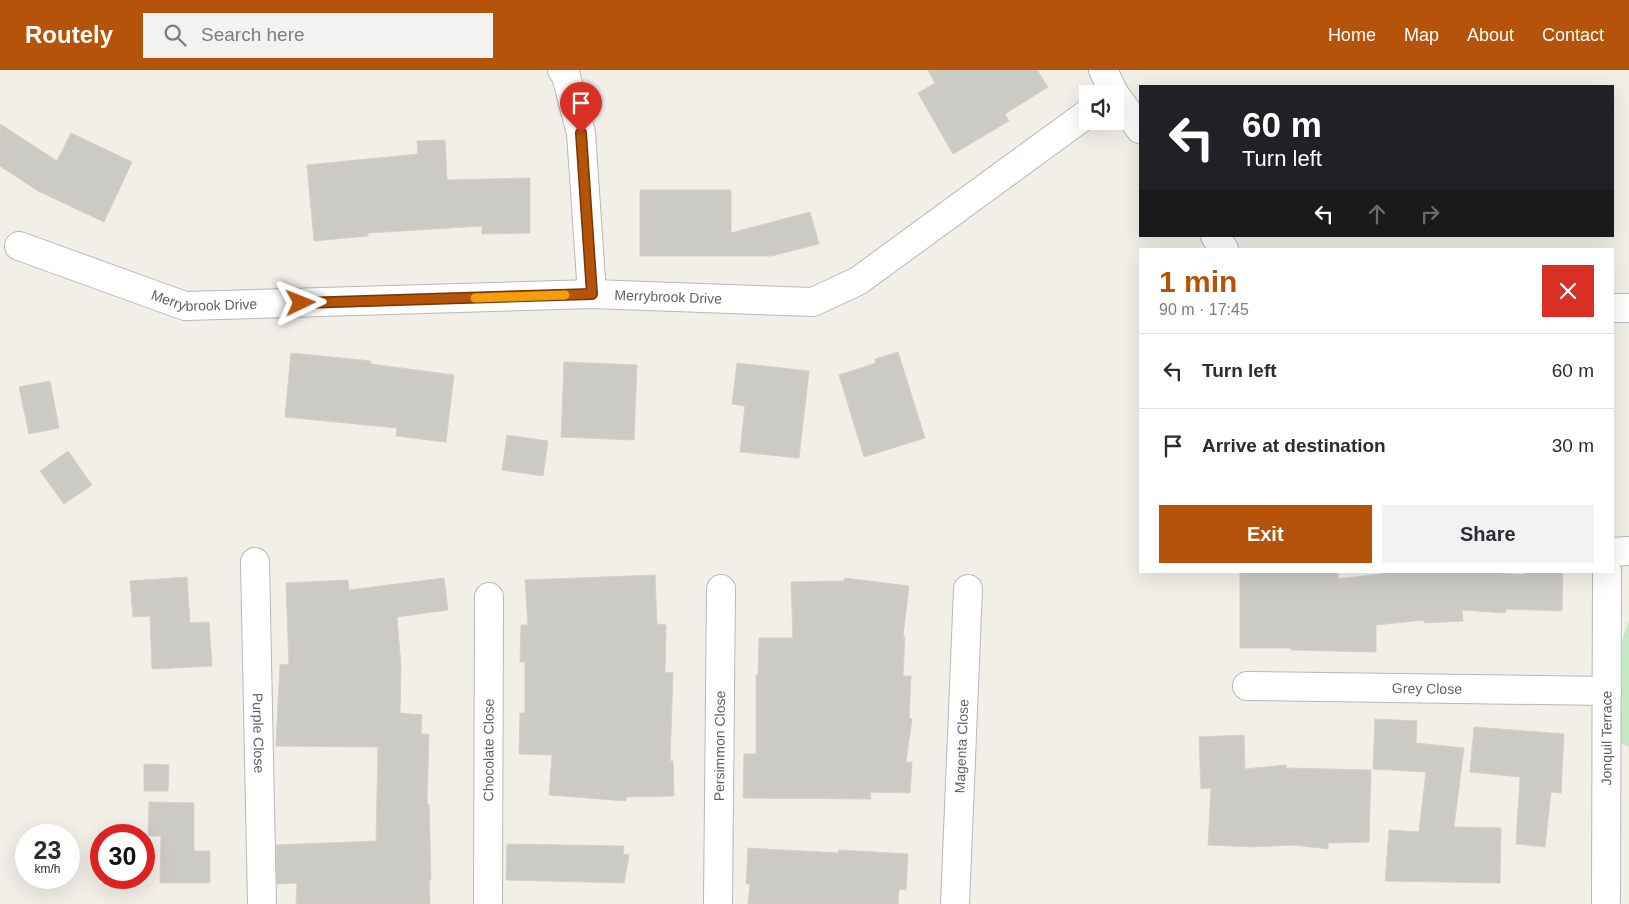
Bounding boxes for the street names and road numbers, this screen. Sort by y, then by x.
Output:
street label: Merrybrook Drive [149,286,258,314]
street label: Merrybrook Drive [614,287,722,307]
street label: Grey Close [1392,680,1462,697]
street label: Persimmon Close [711,690,728,801]
street label: Jonquil Terrace [1598,690,1615,785]
street label: Purple Close [250,693,267,773]
street label: Chocolate Close [480,698,497,801]
street label: Magenta Close [952,699,971,794]

